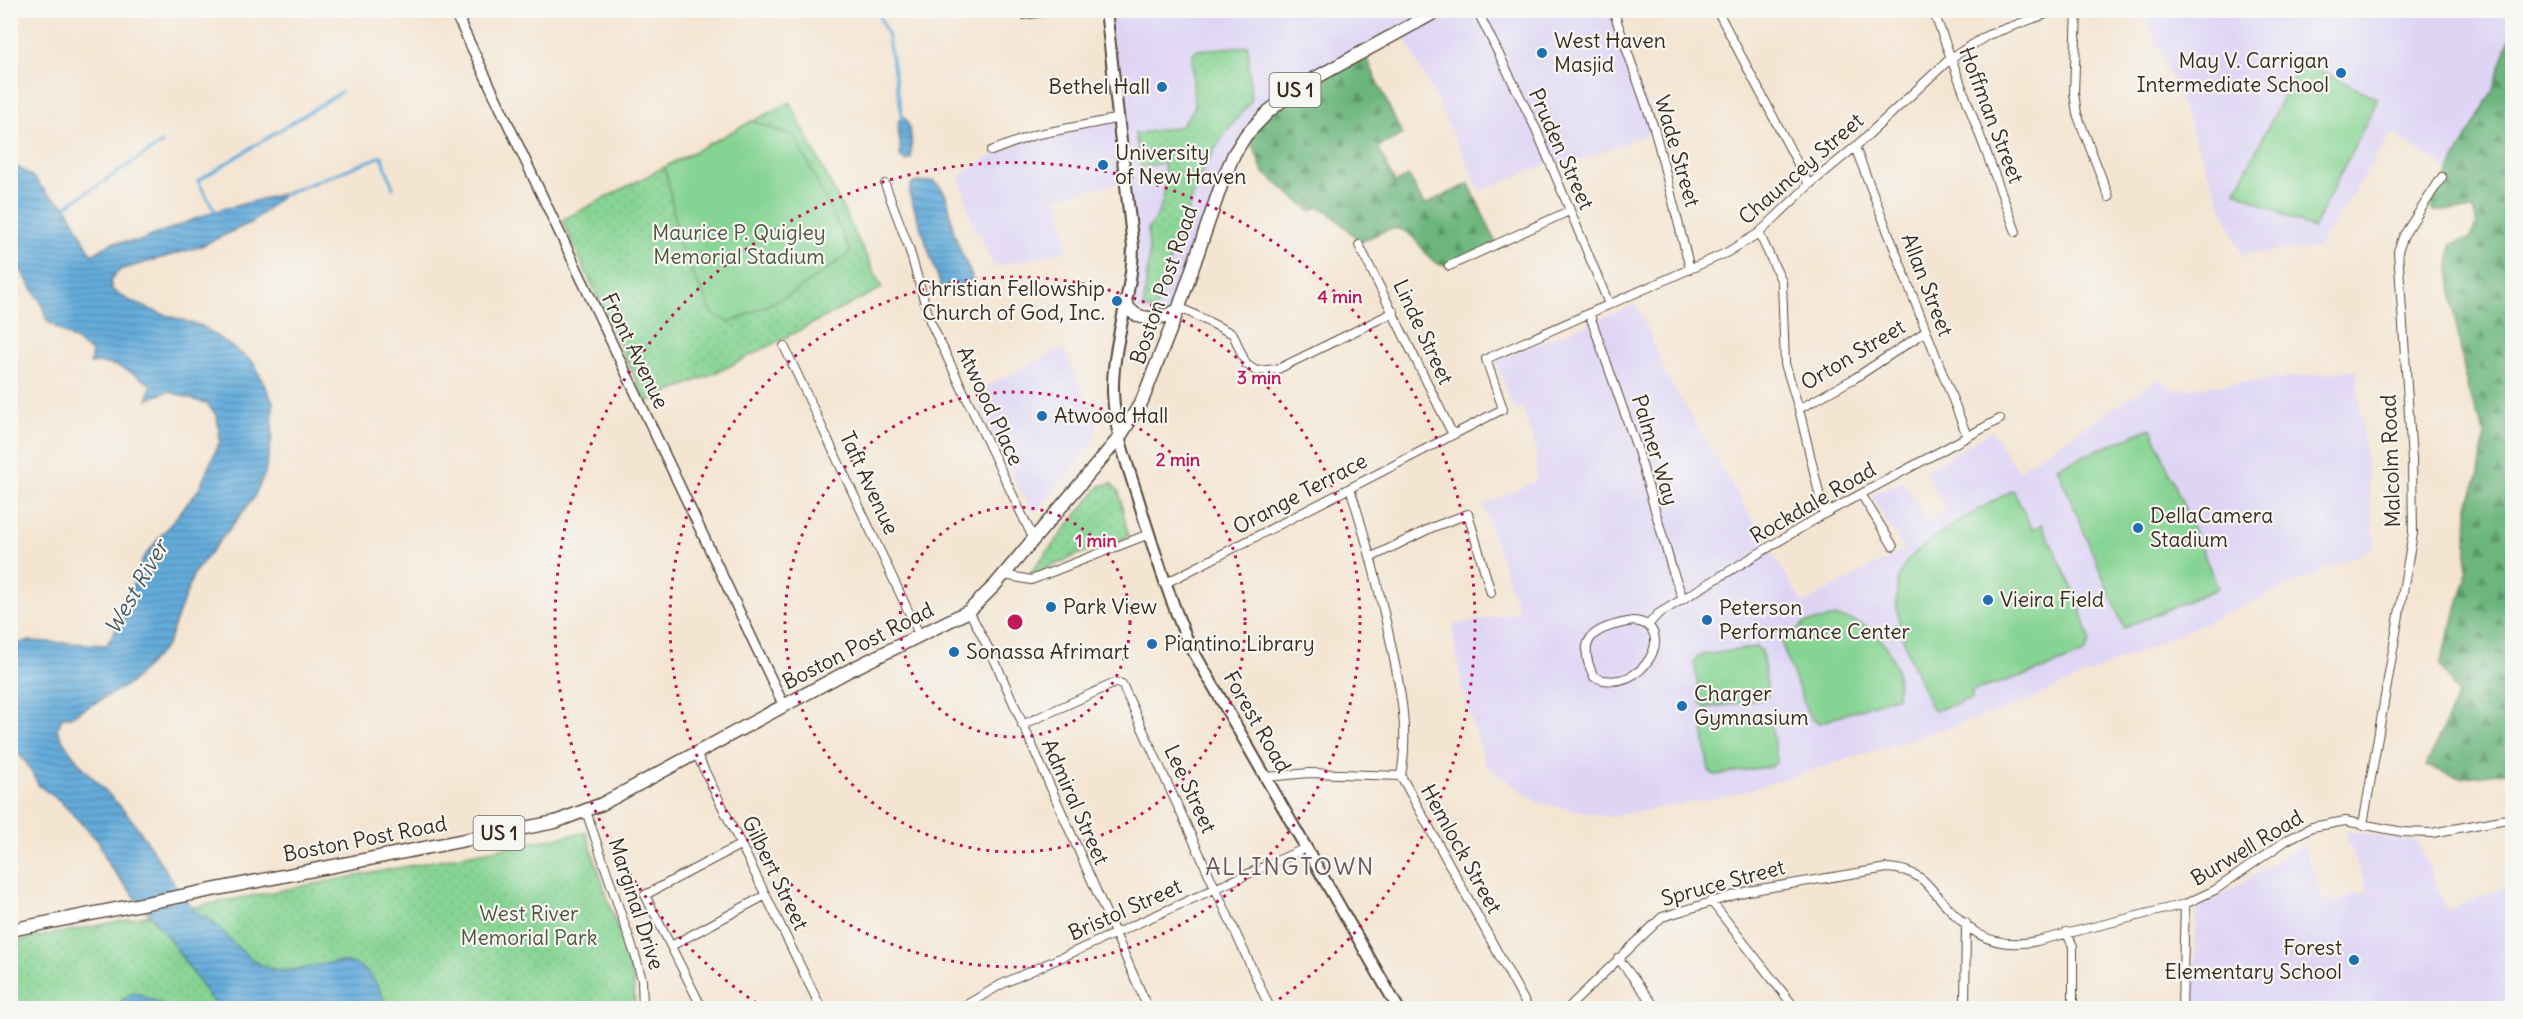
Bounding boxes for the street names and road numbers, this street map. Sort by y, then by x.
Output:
street label: Hoffman Street [1953,43,2030,187]
road number: US 1 [1270,73,1320,107]
street label: Pruden Street [1523,84,1600,214]
street label: Wade Street [1649,92,1706,210]
street label: Chauncey Street [1733,107,1869,230]
street label: Boston Post Road [1124,202,1203,368]
street label: Allan Street [1895,230,1959,340]
street label: Linde Street [1387,275,1460,389]
street label: Front Avenue [596,288,675,413]
street label: Orton Street [1796,313,1910,396]
street label: Atwood Place [951,342,1030,470]
street label: Palmer Way [1626,391,1685,508]
street label: Malcolm Road [2375,394,2406,528]
street label: Taft Avenue [834,427,905,539]
street label: Orange Terrace [1228,447,1371,540]
street label: Rockdale Road [1745,456,1880,549]
street label: Boston Post Road [778,596,938,695]
street label: Forest Road [1218,666,1297,777]
street label: Admiral Street [1036,735,1115,869]
street label: Lee Street [1158,740,1223,837]
street label: Hemlock Street [1415,779,1508,918]
street label: Burwell Road [2186,804,2308,892]
street label: Boston Post Road [281,809,449,868]
street label: Gilbert Street [736,811,815,935]
road number: US 1 [474,816,524,850]
street label: Marginal Drive [602,834,671,973]
street label: Spruce Street [1658,853,1788,912]
street label: Bristol Street [1064,873,1186,947]

